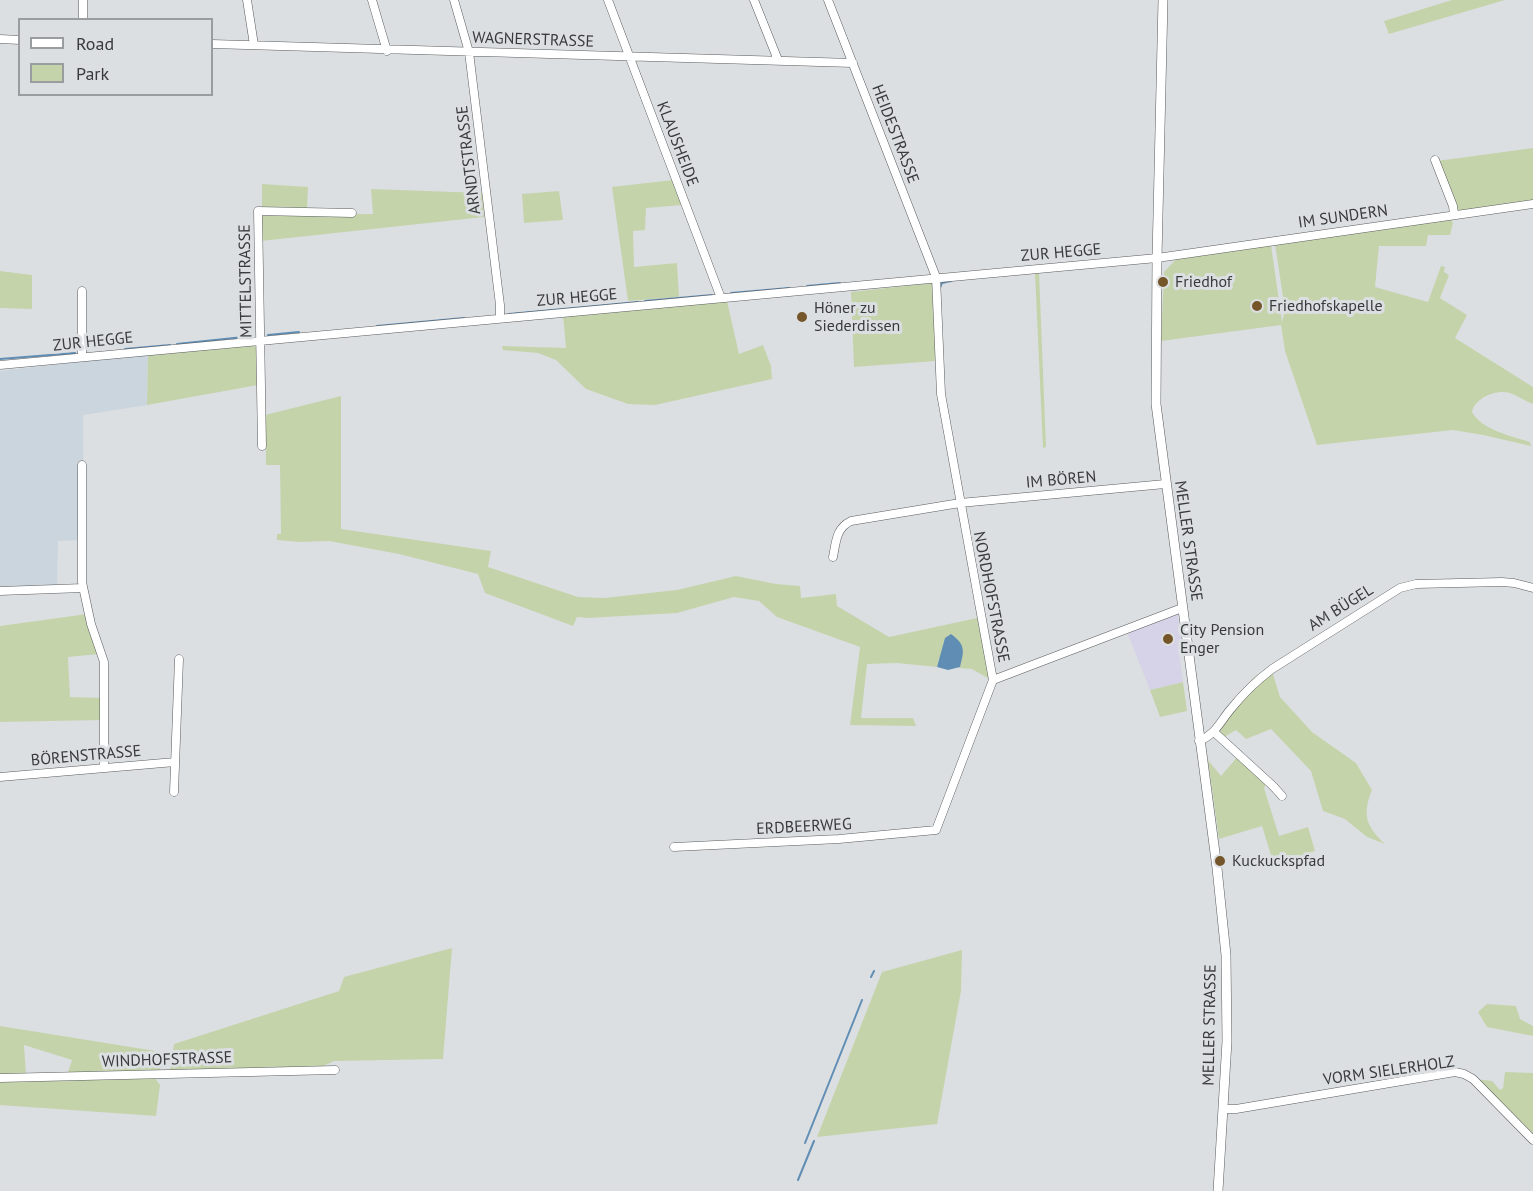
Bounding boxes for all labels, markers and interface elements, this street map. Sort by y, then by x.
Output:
legend [18,18,213,96]
street label: WAGNERSTRASSE [472,28,594,52]
text: Road [76,32,114,55]
text: Park [76,62,109,85]
street label: HEIDESTRASSE [867,82,923,186]
street label: KLAUSHEIDE [652,99,702,189]
street label: ARNDTSTRASSE [453,104,485,216]
street label: IM SUNDERN [1297,201,1389,233]
street label: MITTELSTRASSE [235,224,257,338]
street label: ZUR HEGGE [1020,240,1102,266]
place label: Friedhof [1175,272,1232,292]
marker: Friedhof [1156,275,1170,289]
street label: ZUR HEGGE [536,285,618,311]
place label: Friedhofskapelle [1269,296,1383,316]
place label: Höner zu Siederdissen [814,298,900,336]
marker: Friedhofskapelle [1250,299,1264,313]
marker: Höner zu Siederdissen [795,310,809,324]
street label: ZUR HEGGE [52,328,134,356]
street label: IM BÖREN [1025,467,1097,493]
street label: MELLER STRASSE [1170,479,1206,603]
street label: NORDHOFSTRASSE [969,530,1013,664]
street label: AM BÜGEL [1305,581,1377,635]
place label: City Pension Enger [1180,620,1264,658]
marker: City Pension Enger [1161,632,1175,646]
street label: BÖRENSTRASSE [30,742,142,770]
street label: ERDBEERWEG [756,815,852,839]
place label: Kuckuckspfad [1232,851,1325,871]
marker: Kuckuckspfad [1213,854,1227,868]
street label: MELLER STRASSE [1199,964,1221,1086]
street label: WINDHOFSTRASSE [101,1048,233,1072]
street label: VORM SIELERHOLZ [1322,1052,1456,1090]

